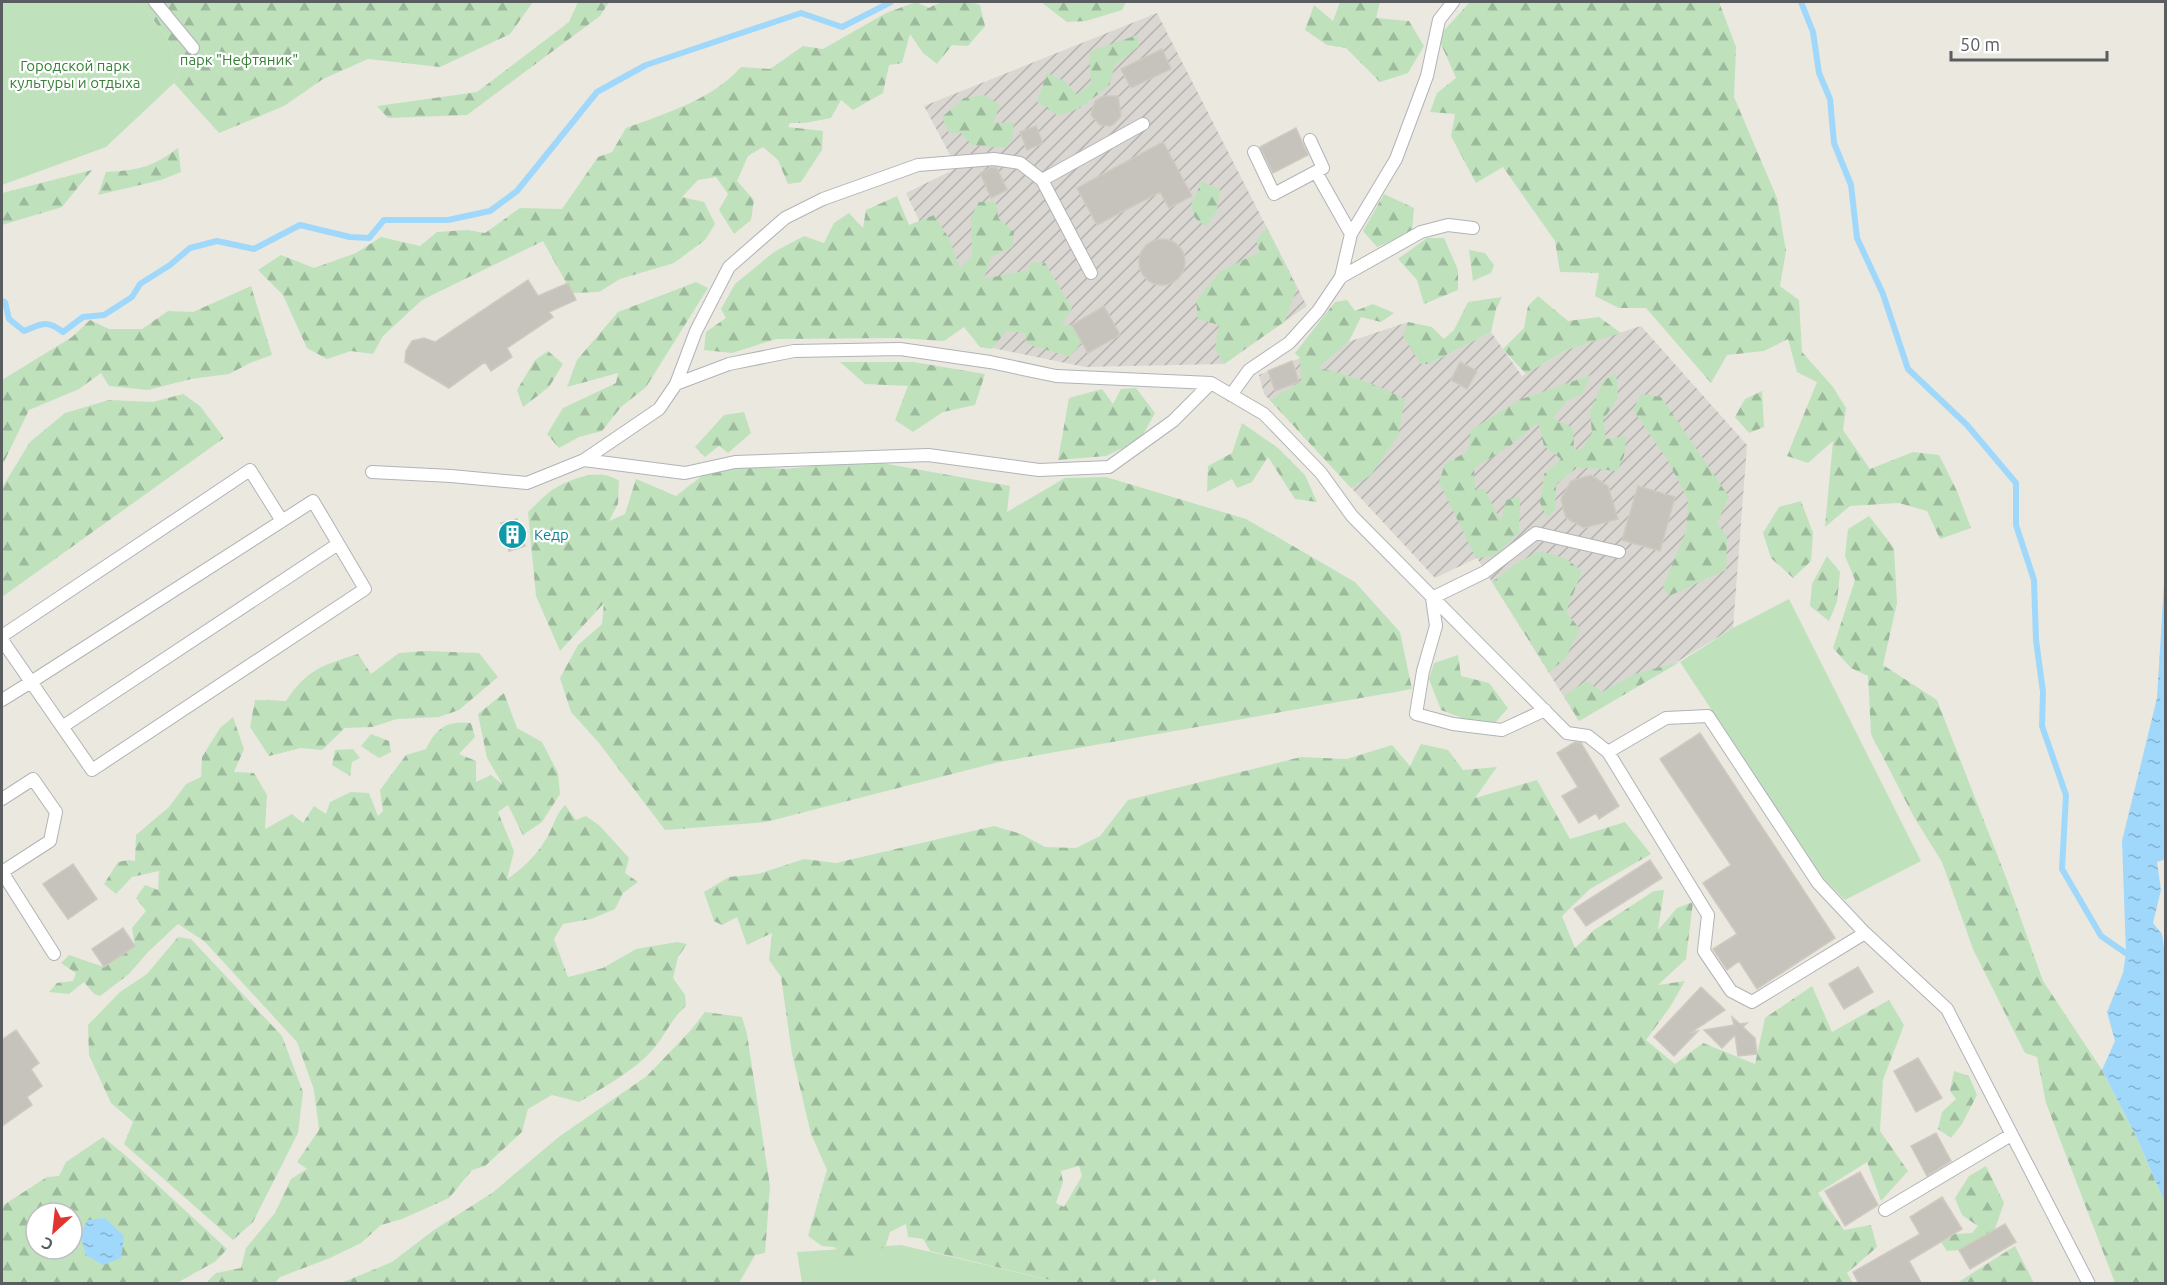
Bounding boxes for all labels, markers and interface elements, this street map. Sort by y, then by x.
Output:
scale bar [1951,24,2107,62]
text: 50 m [1960,34,2000,54]
park label: парк "Нефтяник" [180,51,298,68]
park label: Городской парк культуры и отдыха [10,57,140,91]
building icon: Кедр [497,519,529,551]
place label: Кедр [534,526,569,543]
north arrow [24,1201,84,1261]
text: С [39,1234,56,1255]

